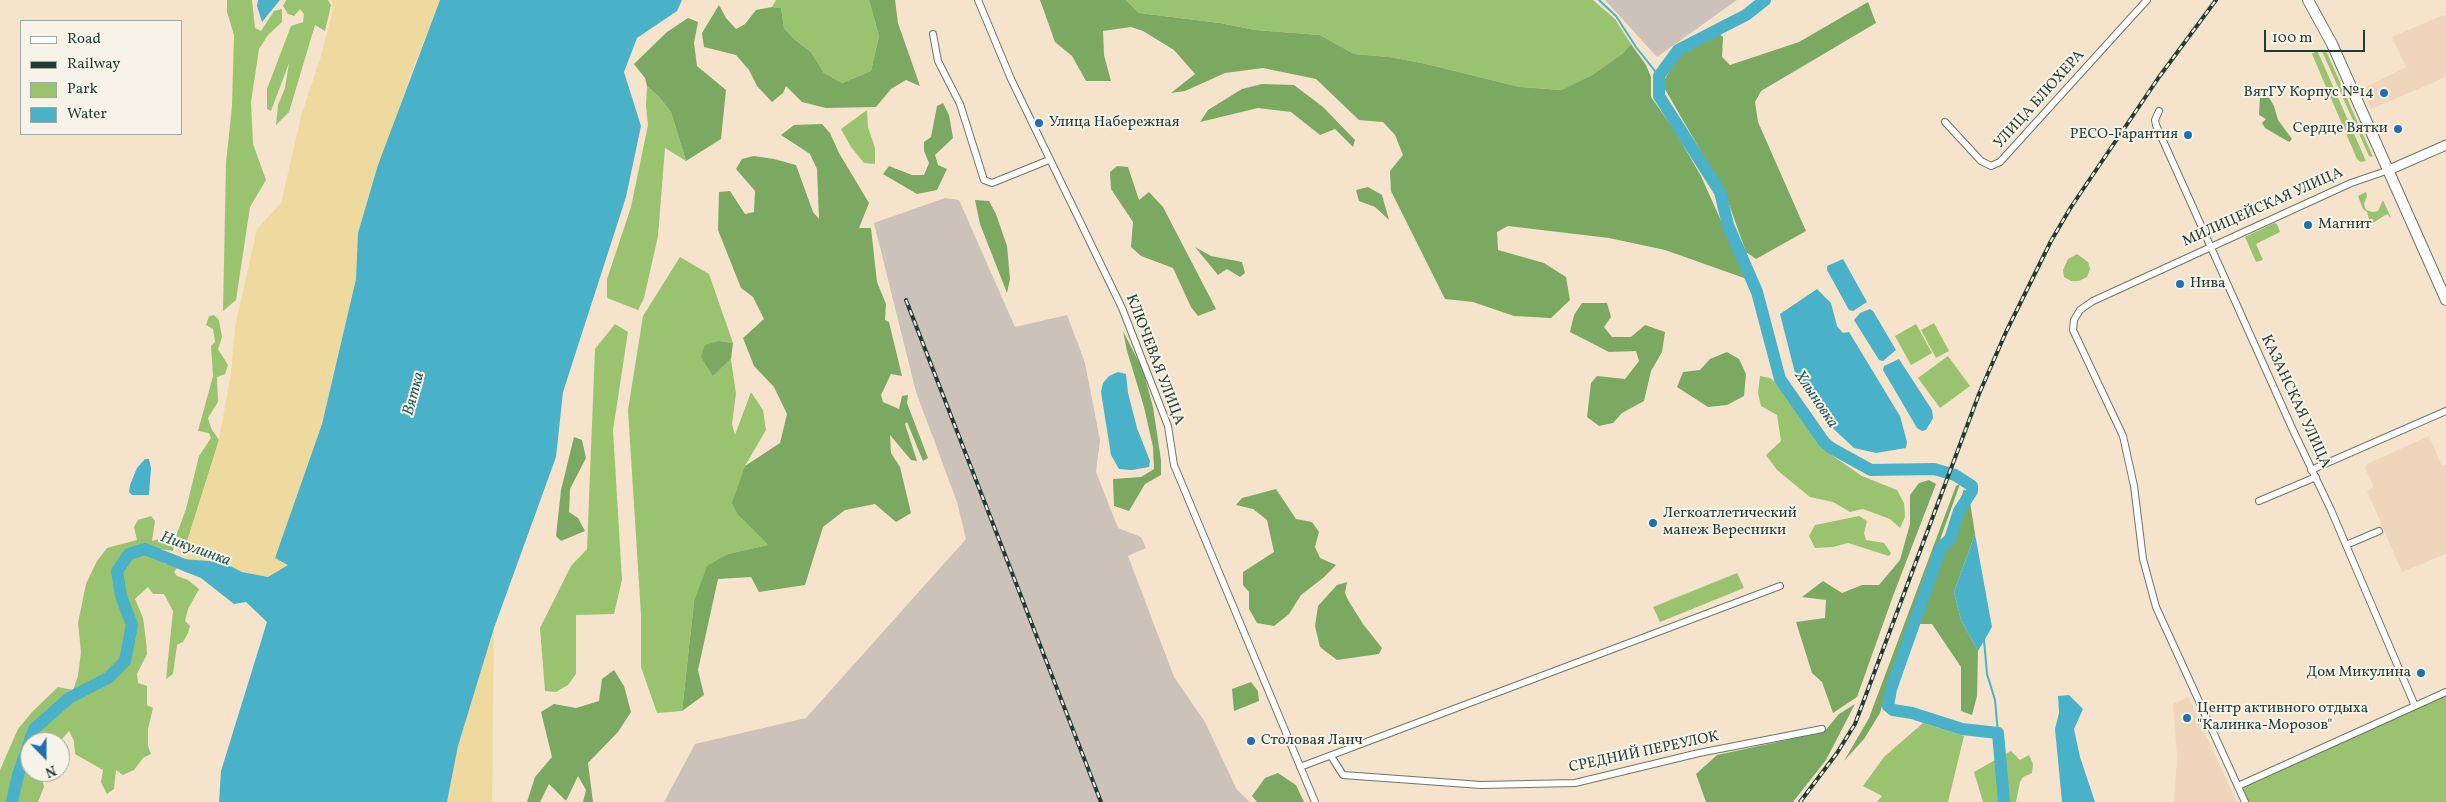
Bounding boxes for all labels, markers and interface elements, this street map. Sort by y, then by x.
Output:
legend [20,20,182,135]
scale bar [2266,20,2367,52]
text: 100 m [2272,28,2312,49]
text: Road [67,29,101,50]
street label: УЛИЦА БЛЮХЕРА [1991,47,2089,153]
text: Railway [67,54,120,75]
text: Park [67,79,98,100]
place label: ВятГУ Корпус №14 [2244,84,2374,102]
marker: ВятГУ Корпус №14 [2378,87,2390,99]
text: Water [67,104,107,125]
place label: Улица Набережная [1049,114,1180,132]
marker: Улица Набережная [1033,117,1045,129]
place label: Сердце Вятки [2293,120,2388,138]
marker: Сердце Вятки [2392,123,2404,135]
place label: РЕСО-Гарантия [2070,126,2178,144]
marker: РЕСО-Гарантия [2182,129,2194,141]
street label: МИЛИЦЕЙСКАЯ УЛИЦА [2180,164,2346,252]
place label: Магнит [2318,216,2372,234]
marker: Магнит [2302,219,2314,231]
place label: Нива [2190,275,2226,293]
marker: Нива [2174,278,2186,290]
street label: КЛЮЧЕВАЯ УЛИЦА [1121,292,1187,428]
street label: КАЗАНСКАЯ УЛИЦА [2256,332,2334,472]
water label: Хлыновка [1789,368,1841,432]
water label: Вятка [400,370,430,418]
place label: Легкоатлетический манеж Вересники [1663,505,1797,540]
marker: Легкоатлетический манеж Вересники [1647,517,1659,529]
water label: Никулинка [157,528,233,572]
place label: Дом Микулина [2306,664,2411,682]
marker: Дом Микулина [2415,667,2427,679]
place label: Центр активного отдыха "Калинка-Морозов" [2197,700,2368,735]
marker: Центр активного отдыха "Калинка-Морозов" [2181,712,2193,724]
street label: СРЕДНИЙ ПЕРЕУЛОК [1568,728,1720,778]
north arrow [20,732,70,782]
place label: Столовая Ланч [1261,732,1363,750]
marker: Столовая Ланч [1245,735,1257,747]
text: N [42,760,59,781]

